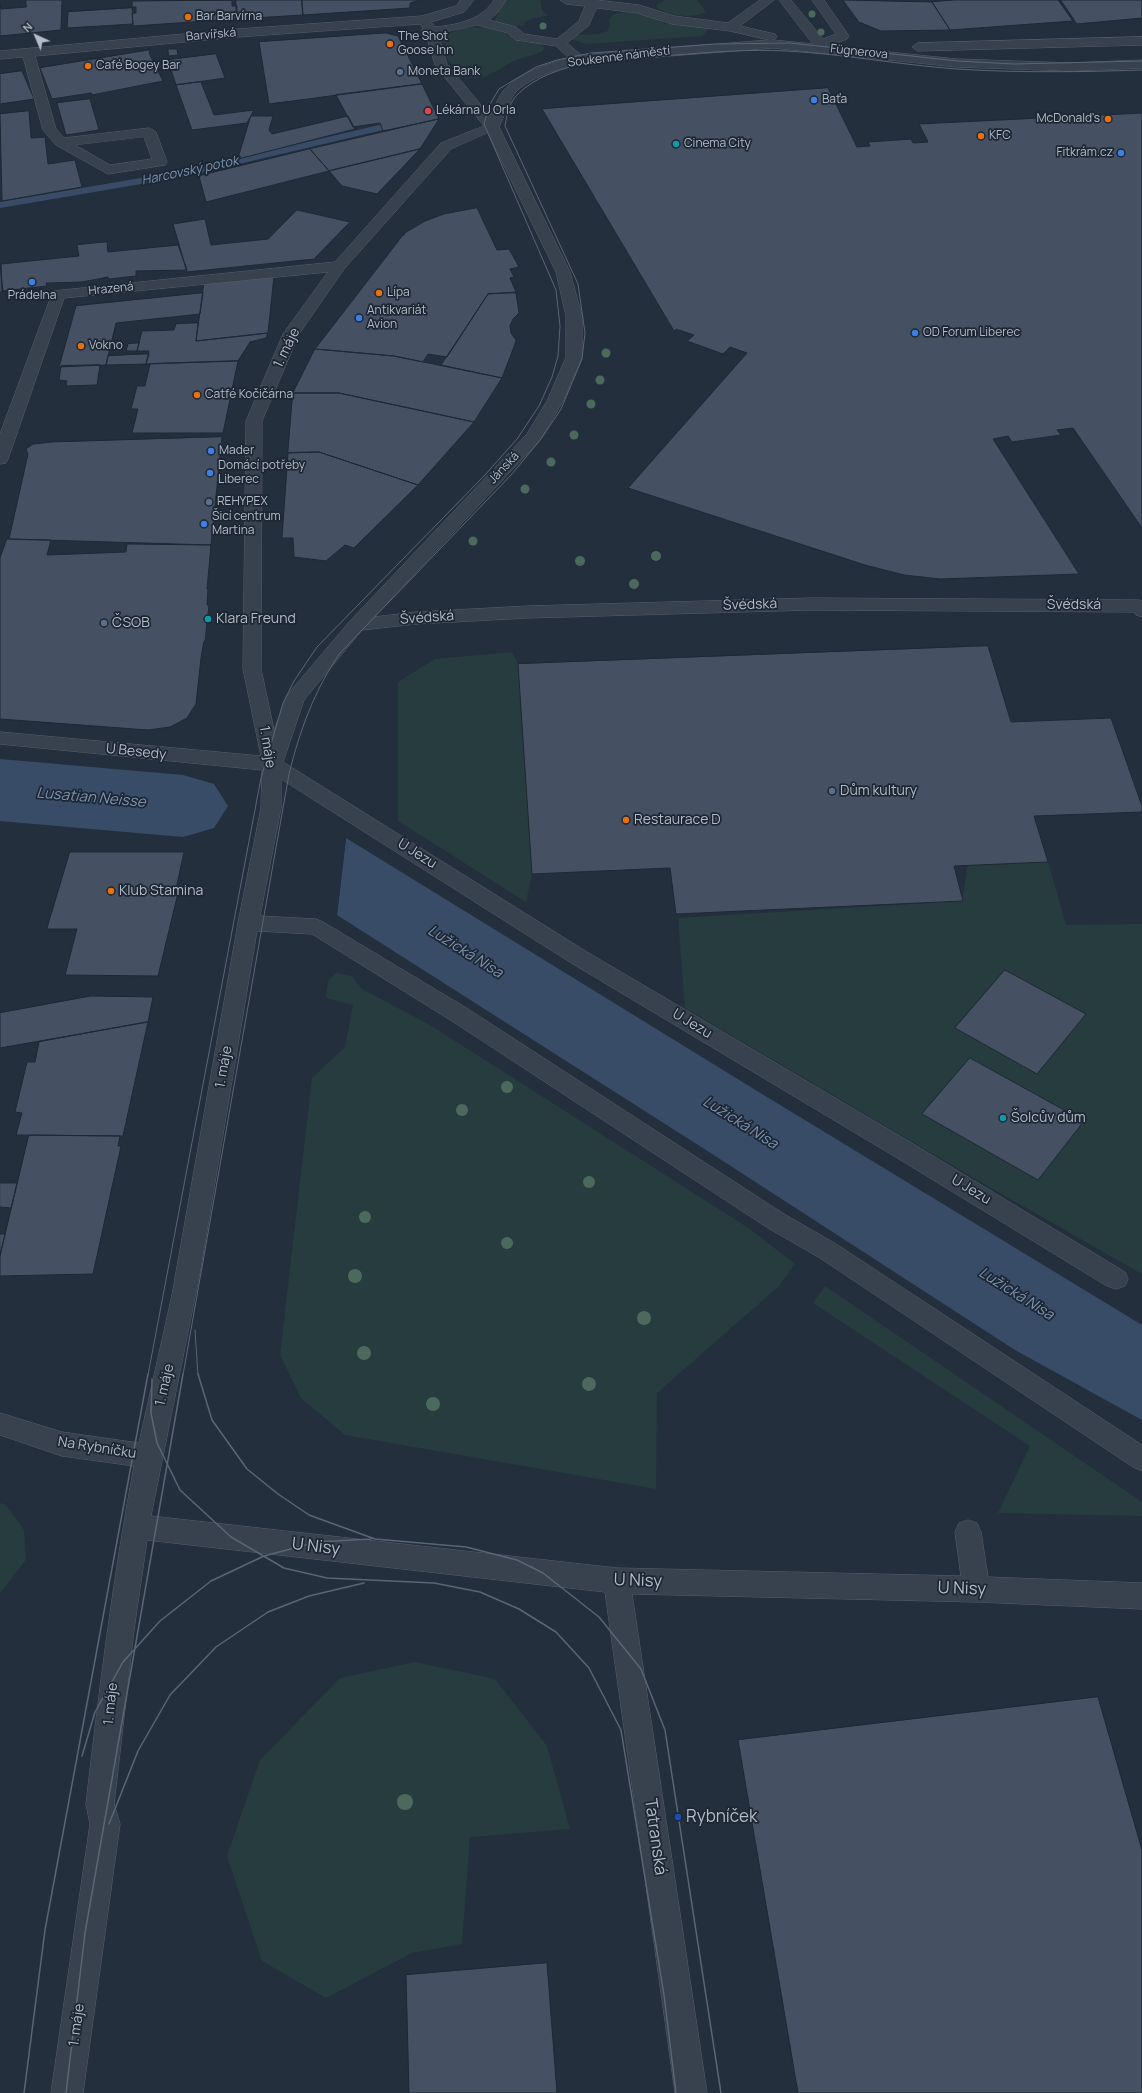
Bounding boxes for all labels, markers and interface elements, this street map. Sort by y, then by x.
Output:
place label: Bar Barvírna [196,10,262,24]
marker: Bar Barvírna [183,12,193,22]
north arrow [16,16,56,56]
text: N [19,19,35,35]
street label: Barvířská [185,26,237,44]
place label: The Shot Goose Inn [398,30,453,58]
marker: The Shot Goose Inn [385,39,395,49]
street label: Fügnerova [829,42,889,62]
street label: Soukenné náměstí [567,44,671,70]
place label: Café Bogey Bar [96,59,180,73]
marker: Café Bogey Bar [83,61,93,71]
place label: Moneta Bank [408,65,480,79]
marker: Moneta Bank [395,67,405,77]
place label: Baťa [822,93,847,107]
marker: Baťa [809,95,819,105]
place label: Lékárna U Orla [436,104,516,118]
marker: Lékárna U Orla [423,106,433,116]
place label: McDonald's [1037,112,1100,126]
marker: McDonald's [1103,114,1113,124]
place label: KFC [989,129,1011,143]
marker: KFC [976,131,986,141]
place label: Cinema City [684,137,751,151]
marker: Cinema City [671,139,681,149]
place label: Fitkrám.cz [1056,146,1113,160]
marker: Fitkrám.cz [1116,148,1126,158]
water label: Harcovský potok [140,153,240,189]
marker: Prádelna [27,277,37,287]
street label: Hrazená [88,279,134,299]
place label: Lípa [387,286,410,300]
marker: Lípa [374,288,384,298]
place label: Prádelna [8,289,56,303]
place label: Antikvariát Avion [367,304,426,332]
marker: Antikvariát Avion [354,313,364,323]
street label: 1. máje [270,325,304,371]
place label: OD Forum Liberec [923,326,1020,340]
marker: OD Forum Liberec [910,328,920,338]
place label: Vokno [89,339,123,353]
marker: Vokno [76,341,86,351]
place label: Catfé Kočičárna [205,388,293,402]
marker: Catfé Kočičárna [192,390,202,400]
place label: Mader [219,444,254,458]
marker: Mader [206,446,216,456]
street label: Jánská [486,449,522,487]
place label: Domácí potřeby Liberec [218,459,305,487]
marker: Domácí potřeby Liberec [205,468,215,478]
place label: REHYPEX [217,495,268,509]
marker: REHYPEX [204,497,214,507]
place label: Šicí centrum Martina [212,510,281,538]
marker: Šicí centrum Martina [199,519,209,529]
street label: Švédská [723,596,777,614]
street label: Švédská [1047,597,1101,613]
street label: Švédská [399,608,455,628]
place label: Klara Freund [216,611,296,627]
marker: Klara Freund [203,614,213,624]
place label: ČSOB [112,615,150,631]
marker: ČSOB [99,618,109,628]
street label: 1. máje [255,725,279,769]
street label: U Besedy [105,740,167,764]
place label: Dům kultury [840,783,917,799]
water label: Lusatian Neisse [36,784,146,812]
marker: Dům kultury [827,786,837,796]
place label: Restaurace D [634,812,721,828]
marker: Restaurace D [621,815,631,825]
street label: U Jezu [394,835,440,873]
place label: Klub Stamina [119,883,203,899]
marker: Klub Stamina [106,886,116,896]
water label: Lužická Nisa [424,922,506,982]
street label: U Jezu [669,1006,715,1042]
street label: 1. máje [212,1045,236,1089]
water label: Lužická Nisa [699,1093,781,1153]
place label: Šolcův dům [1011,1110,1086,1126]
marker: Šolcův dům [998,1113,1008,1123]
street label: U Jezu [948,1172,994,1208]
water label: Lužická Nisa [975,1264,1057,1324]
street label: 1. máje [152,1362,178,1408]
street label: Na Rybníčku [57,1434,137,1462]
street label: U Nisy [291,1534,341,1560]
street label: U Nisy [613,1570,663,1592]
street label: U Nisy [937,1578,987,1600]
street label: 1. máje [100,1682,122,1726]
street label: Tatranská [640,1797,670,1877]
place label: Rybníček [686,1807,757,1827]
marker: Rybníček [673,1812,683,1822]
street label: 1. máje [66,2003,88,2047]

